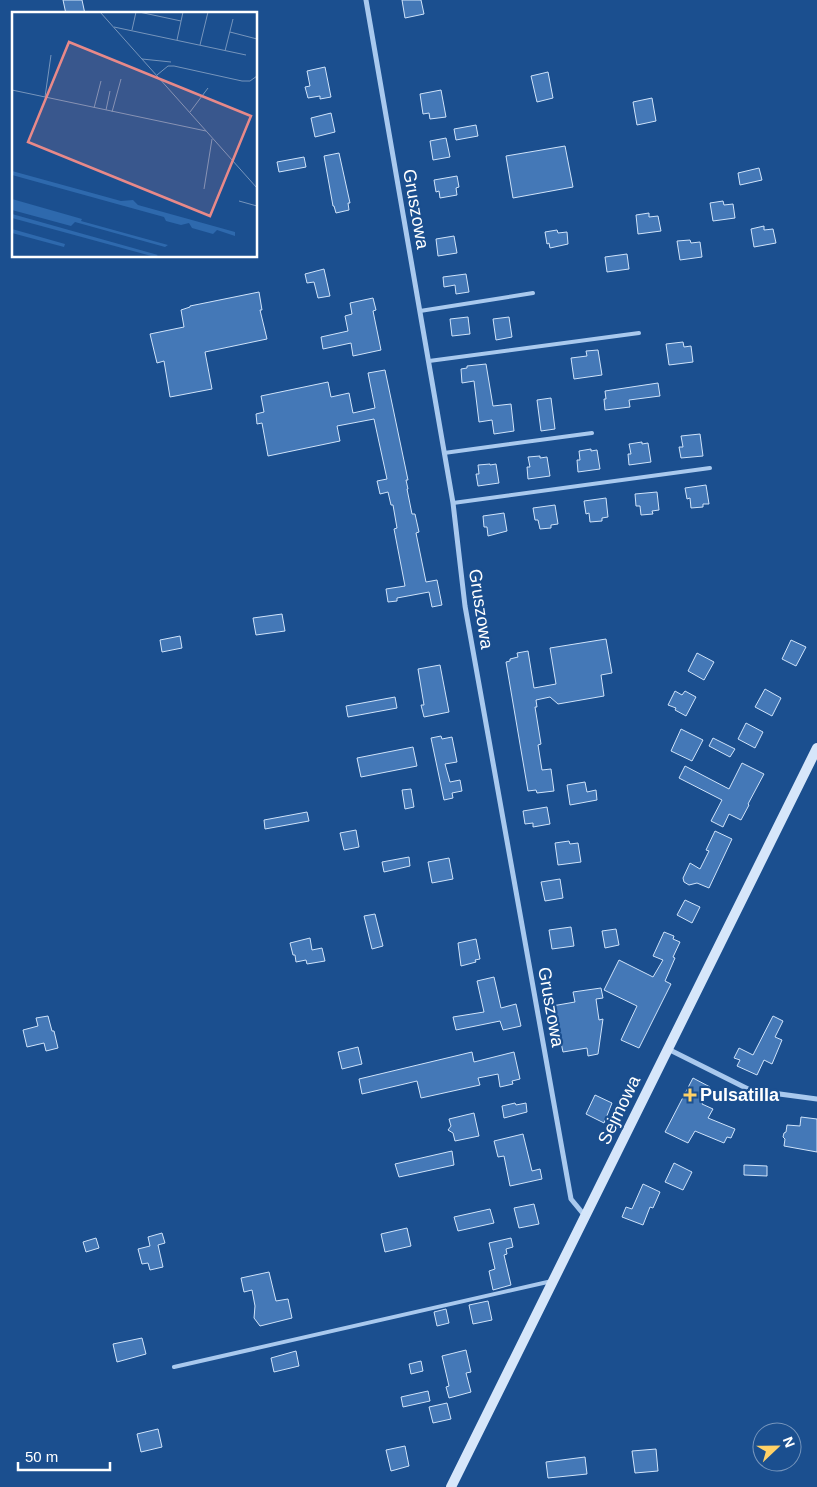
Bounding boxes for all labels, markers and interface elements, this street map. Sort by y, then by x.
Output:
inset map [12,12,258,258]
street label: Gruszowa [399,167,433,252]
street label: Gruszowa [465,567,497,652]
street label: Gruszowa [534,965,568,1050]
street label: Sejmowa [594,1071,645,1148]
place label: Pulsatilla [700,1085,780,1105]
marker: Pulsatilla [684,1089,696,1101]
north arrow [752,1422,802,1472]
text: N [780,1434,798,1450]
scale bar [18,1440,110,1472]
text: 50 m [25,1448,58,1465]

